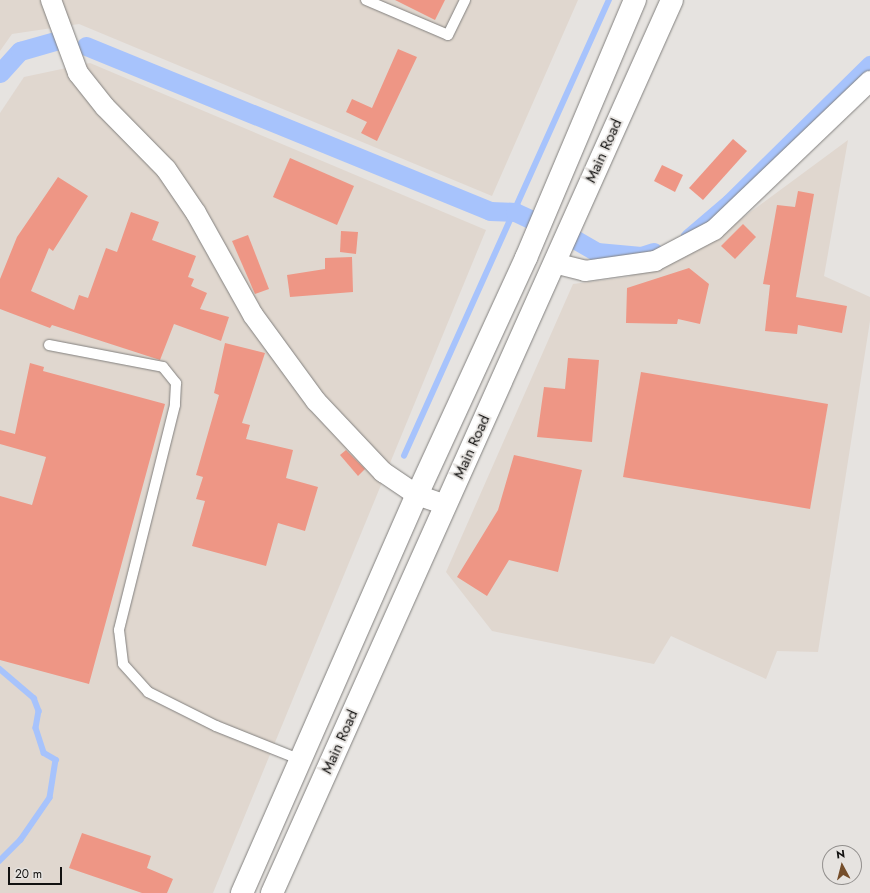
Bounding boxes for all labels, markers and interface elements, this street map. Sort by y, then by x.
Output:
street label: Main Road [582,116,626,186]
street label: Main Road [450,412,494,482]
street label: Main Road [318,707,362,777]
north arrow [822,845,862,885]
text: N [835,846,846,863]
scale bar [10,859,64,885]
text: 20 m [15,865,42,883]

